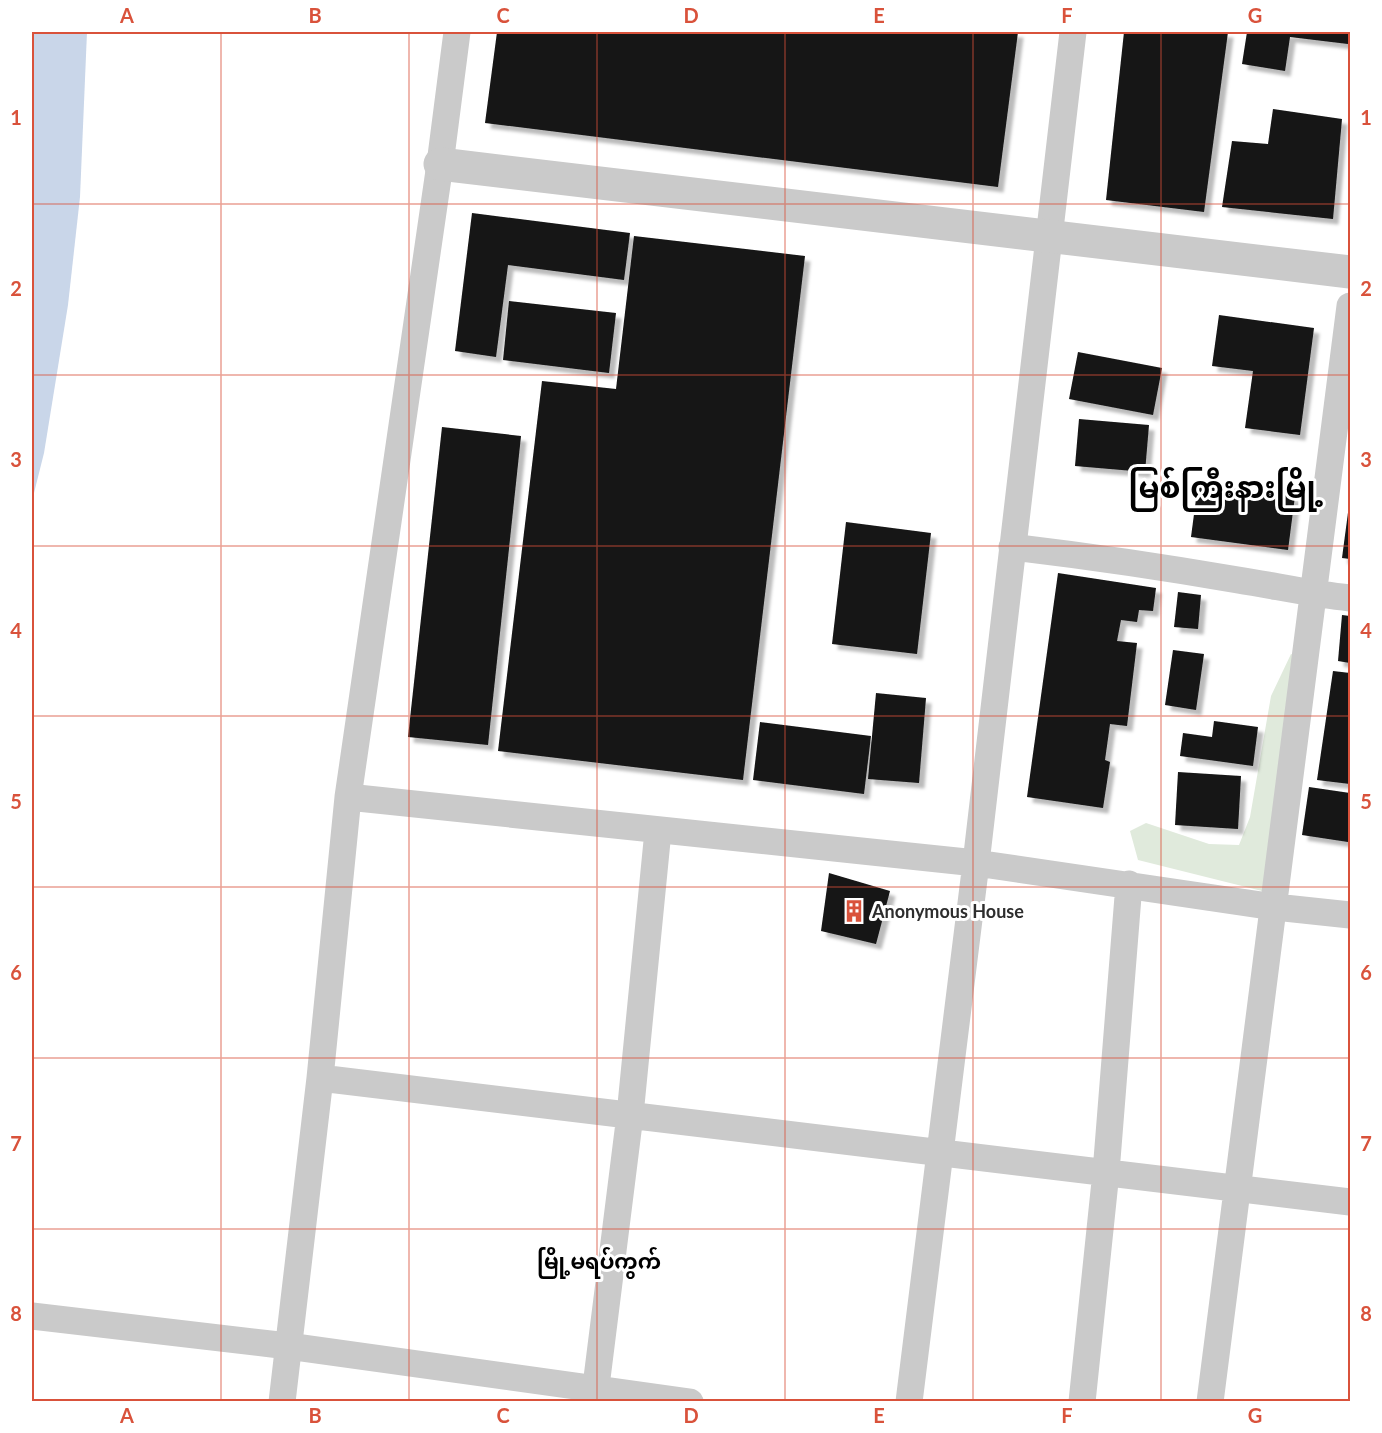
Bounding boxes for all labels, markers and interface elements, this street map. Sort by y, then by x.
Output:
text: A [119,3,134,27]
text: B [308,3,322,27]
text: C [496,3,510,27]
text: D [683,3,699,27]
text: E [873,3,885,27]
text: F [1061,3,1073,27]
text: G [1248,3,1262,27]
text: 1 [10,105,22,129]
text: 1 [1360,105,1372,129]
text: 2 [10,276,22,300]
text: 2 [1360,276,1372,300]
text: 3 [10,447,22,471]
text: 3 [1360,447,1372,471]
district label: မြစ်ကြီးနားမြို့ [1129,467,1324,512]
text: 4 [10,618,22,642]
text: 4 [1360,618,1372,642]
text: 5 [10,789,22,813]
text: 5 [1360,789,1372,813]
building icon: Anonymous House [841,898,867,924]
place label: Anonymous House [871,900,1024,922]
text: 6 [10,960,22,984]
text: 6 [1360,960,1372,984]
text: 7 [10,1131,22,1155]
text: 7 [1360,1131,1372,1155]
district label: မြို့မရပ်ကွက် [537,1246,661,1279]
text: 8 [10,1301,22,1325]
text: 8 [1360,1301,1372,1325]
text: A [119,1403,134,1427]
text: B [308,1403,322,1427]
text: C [496,1403,510,1427]
text: D [683,1403,699,1427]
text: E [873,1403,885,1427]
text: F [1061,1403,1073,1427]
text: G [1248,1403,1262,1427]

